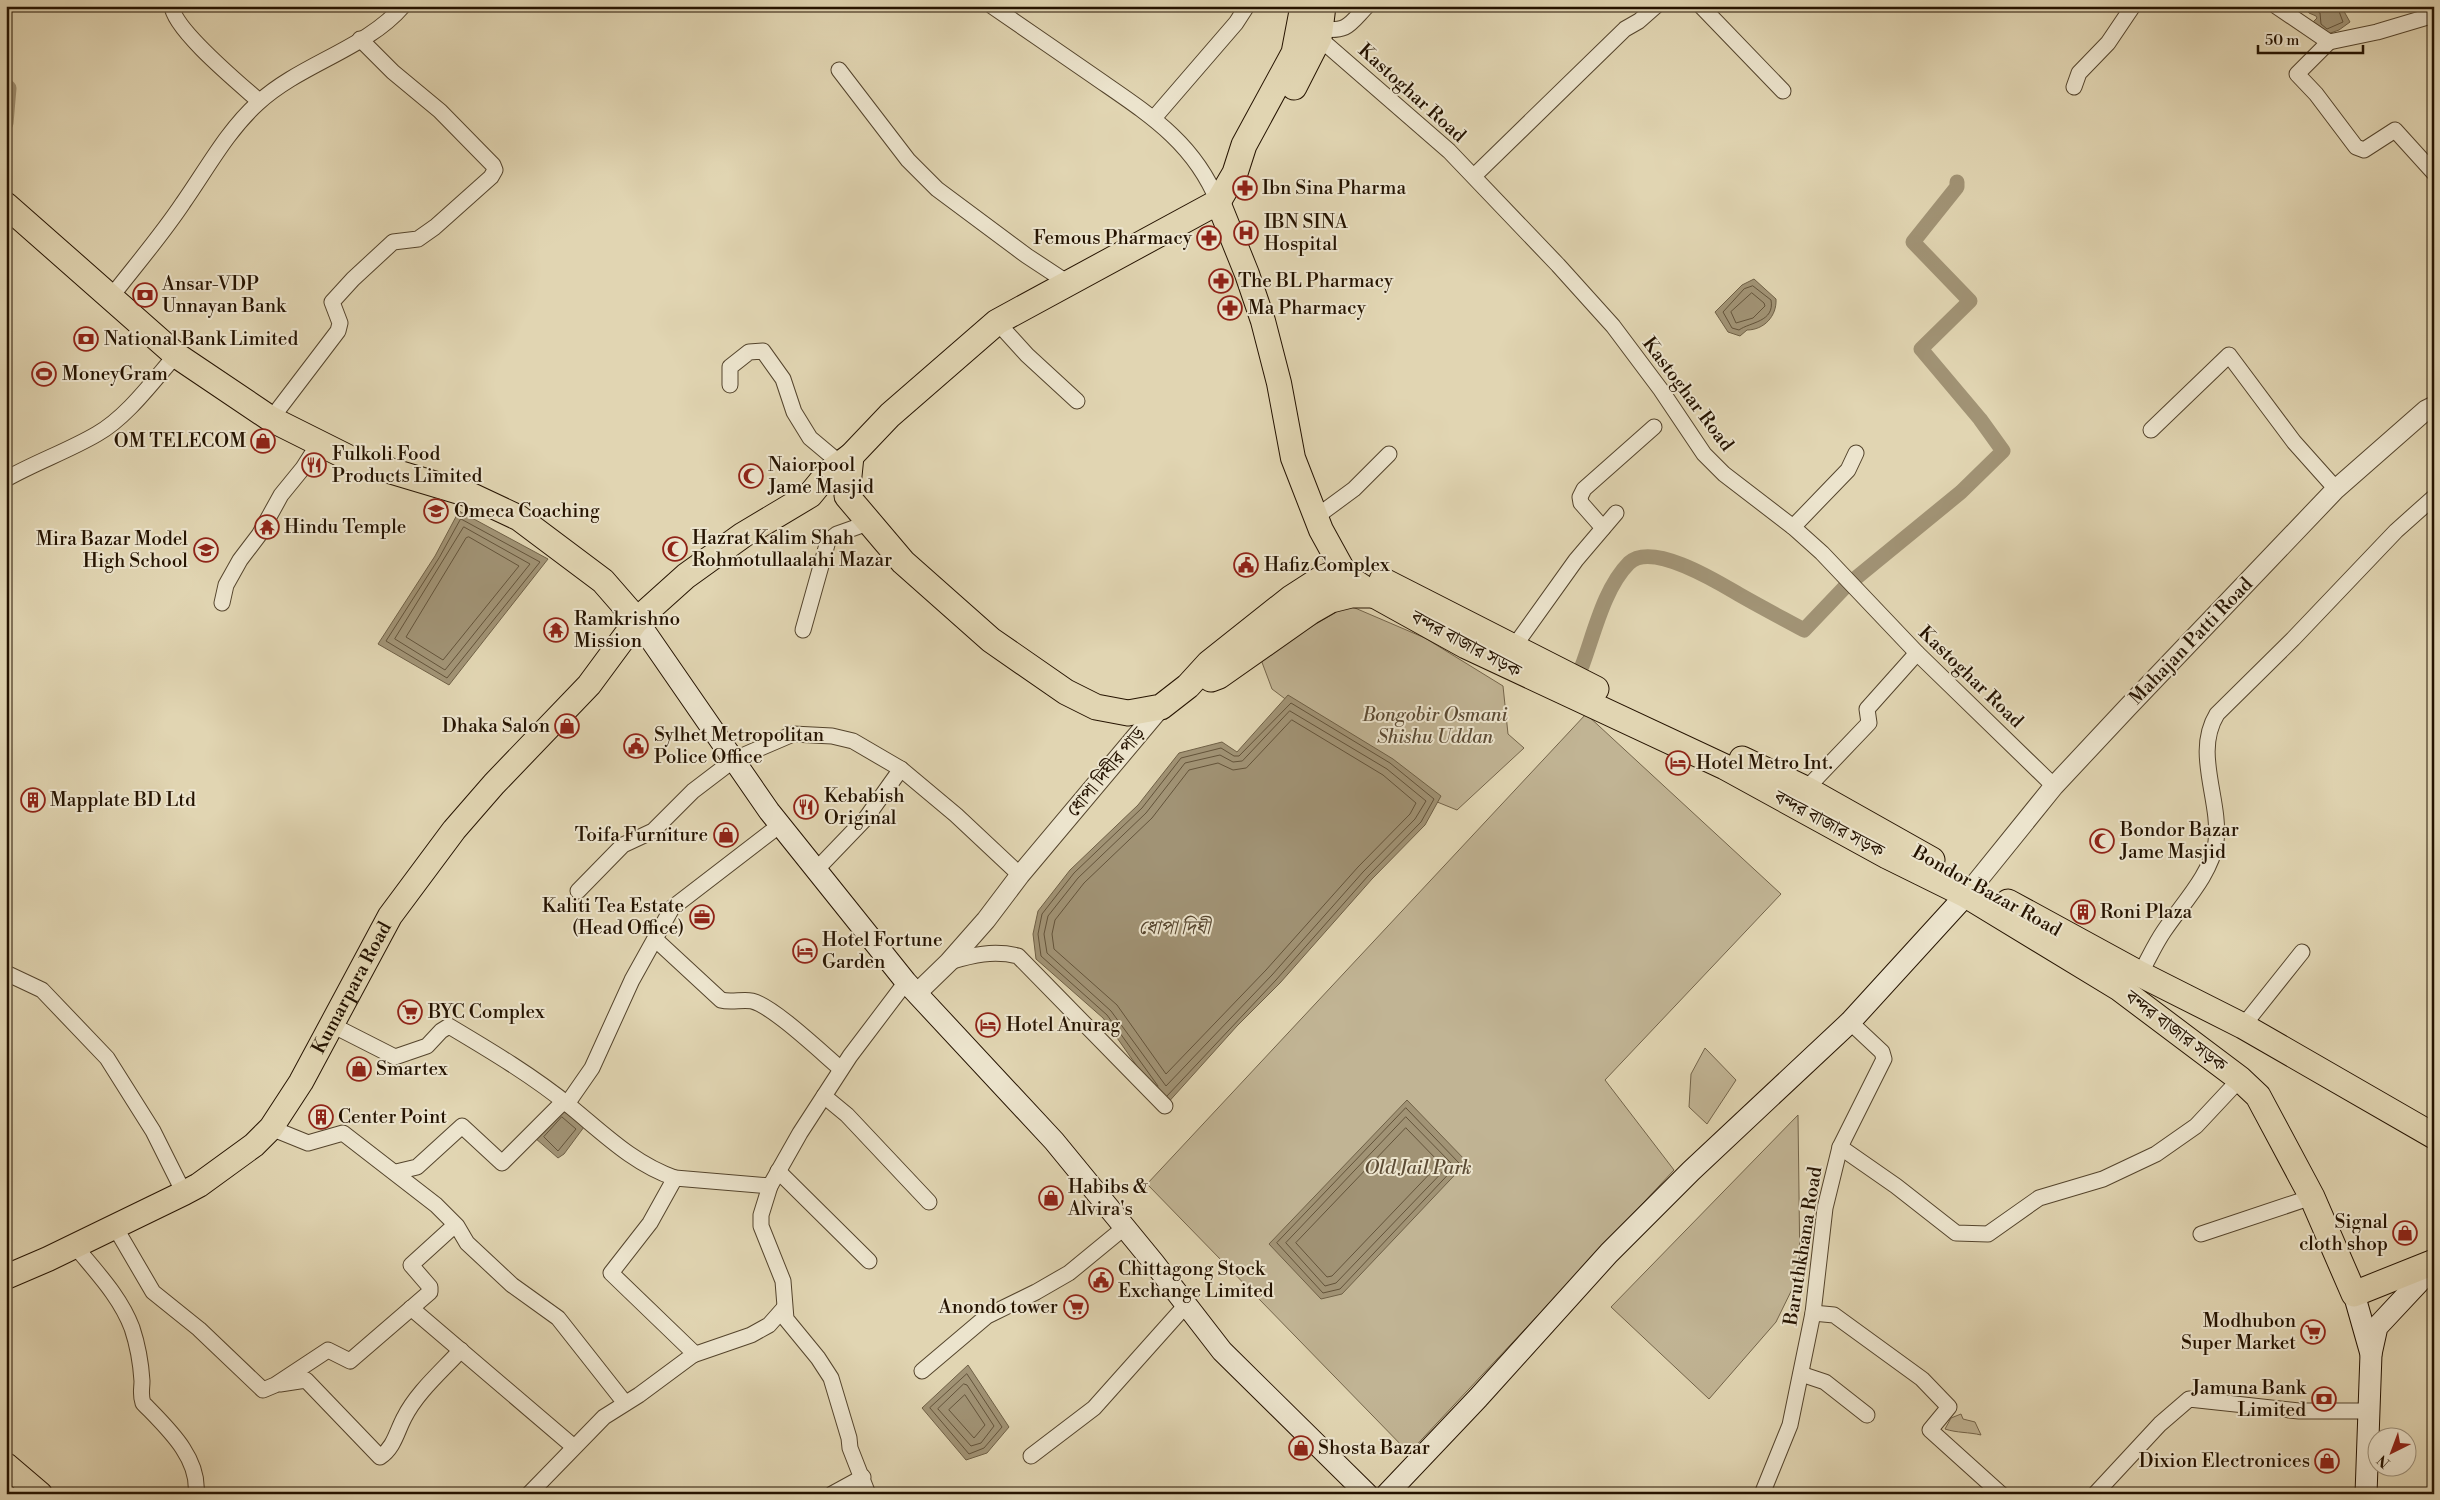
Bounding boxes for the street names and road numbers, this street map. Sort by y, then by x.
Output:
street label: Kastoghar Road [1353,38,1471,148]
street label: Kastoghar Road [1637,332,1739,456]
street label: Mahajan Patti Road [2124,572,2258,710]
street label: বন্দর বাজার সড়ক [1406,604,1526,683]
street label: Kastoghar Road [1913,621,2029,733]
street label: ধোপা দিঘীর পাড় [1062,721,1151,822]
street label: বন্দর বাজার সড়ক [1769,784,1889,863]
street label: Bondor Bazar Road [1907,840,2066,942]
street label: Kumarpara Road [306,917,397,1058]
street label: বন্দর বাজার সড়ক [2120,984,2232,1077]
street label: Baruthkhana Road [1778,1165,1827,1328]

